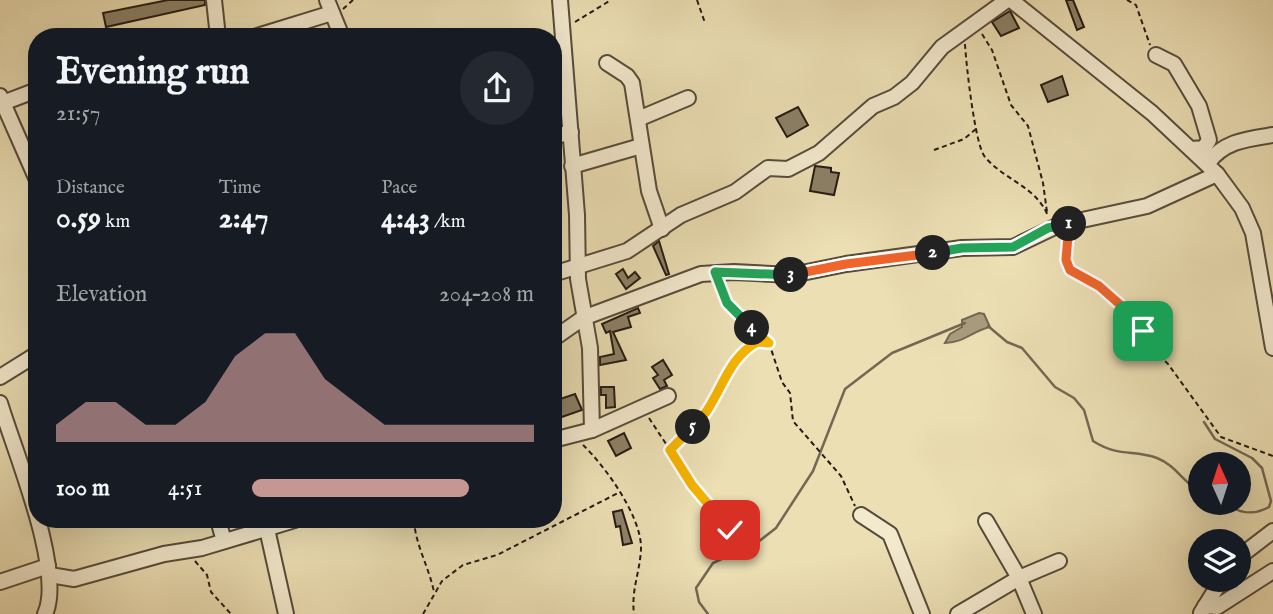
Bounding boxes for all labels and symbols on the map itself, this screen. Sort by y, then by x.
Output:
pin: 1 [1052,206,1086,242]
pin: 2 [916,236,950,270]
pin: 3 [774,258,808,292]
pin [1113,301,1173,361]
pin: 4 [734,310,770,346]
pin: 5 [676,410,710,444]
north arrow [1188,452,1251,514]
pin [700,500,760,560]

